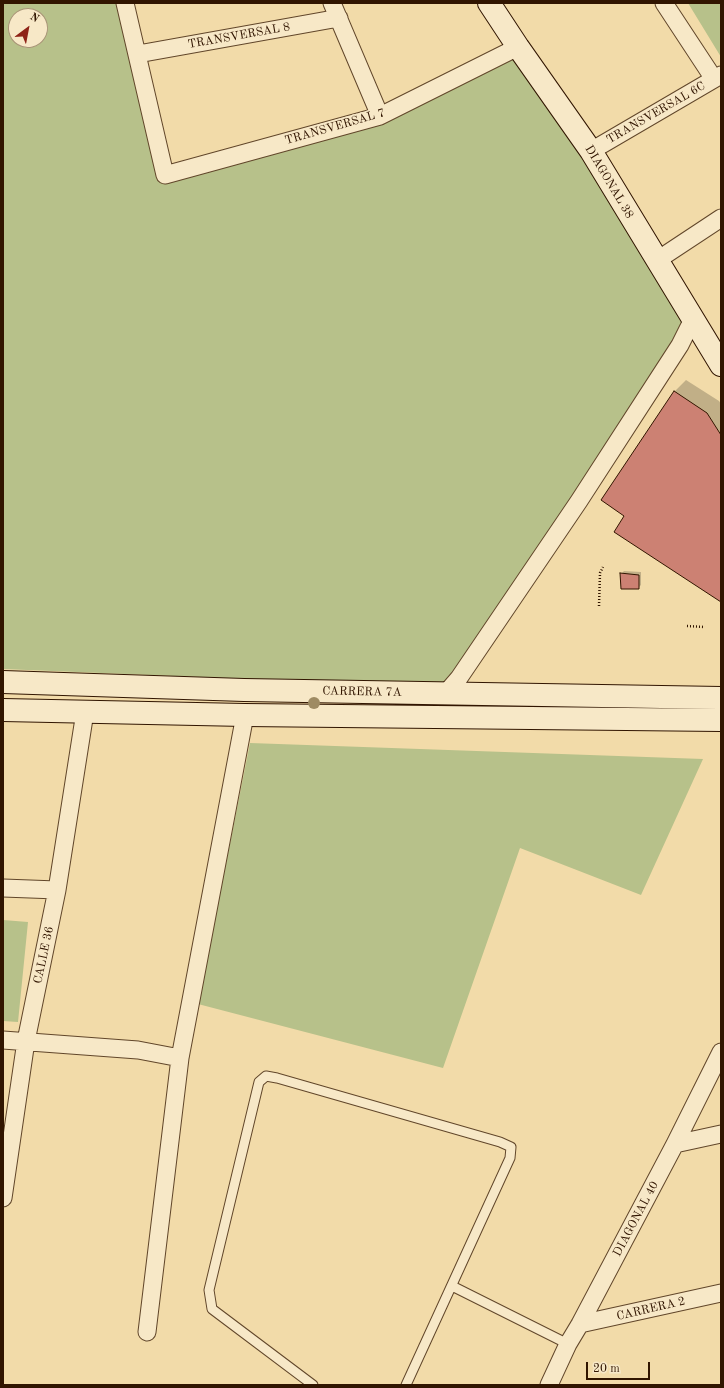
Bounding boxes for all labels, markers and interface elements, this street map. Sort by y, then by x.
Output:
north arrow [8,8,48,48]
text: N [28,11,41,25]
street label: TRANSVERSAL 8 [187,20,291,52]
street label: TRANSVERSAL 6C [604,79,708,147]
street label: TRANSVERSAL 7 [283,106,387,148]
street label: DIAGONAL 38 [581,143,637,221]
street label: CARRERA 7A [322,684,402,700]
street label: CALLE 36 [31,925,57,985]
street label: DIAGONAL 40 [610,1179,662,1259]
street label: CARRERA 2 [615,1294,687,1324]
scale bar [588,1354,652,1380]
text: 20 m [593,1363,620,1375]

